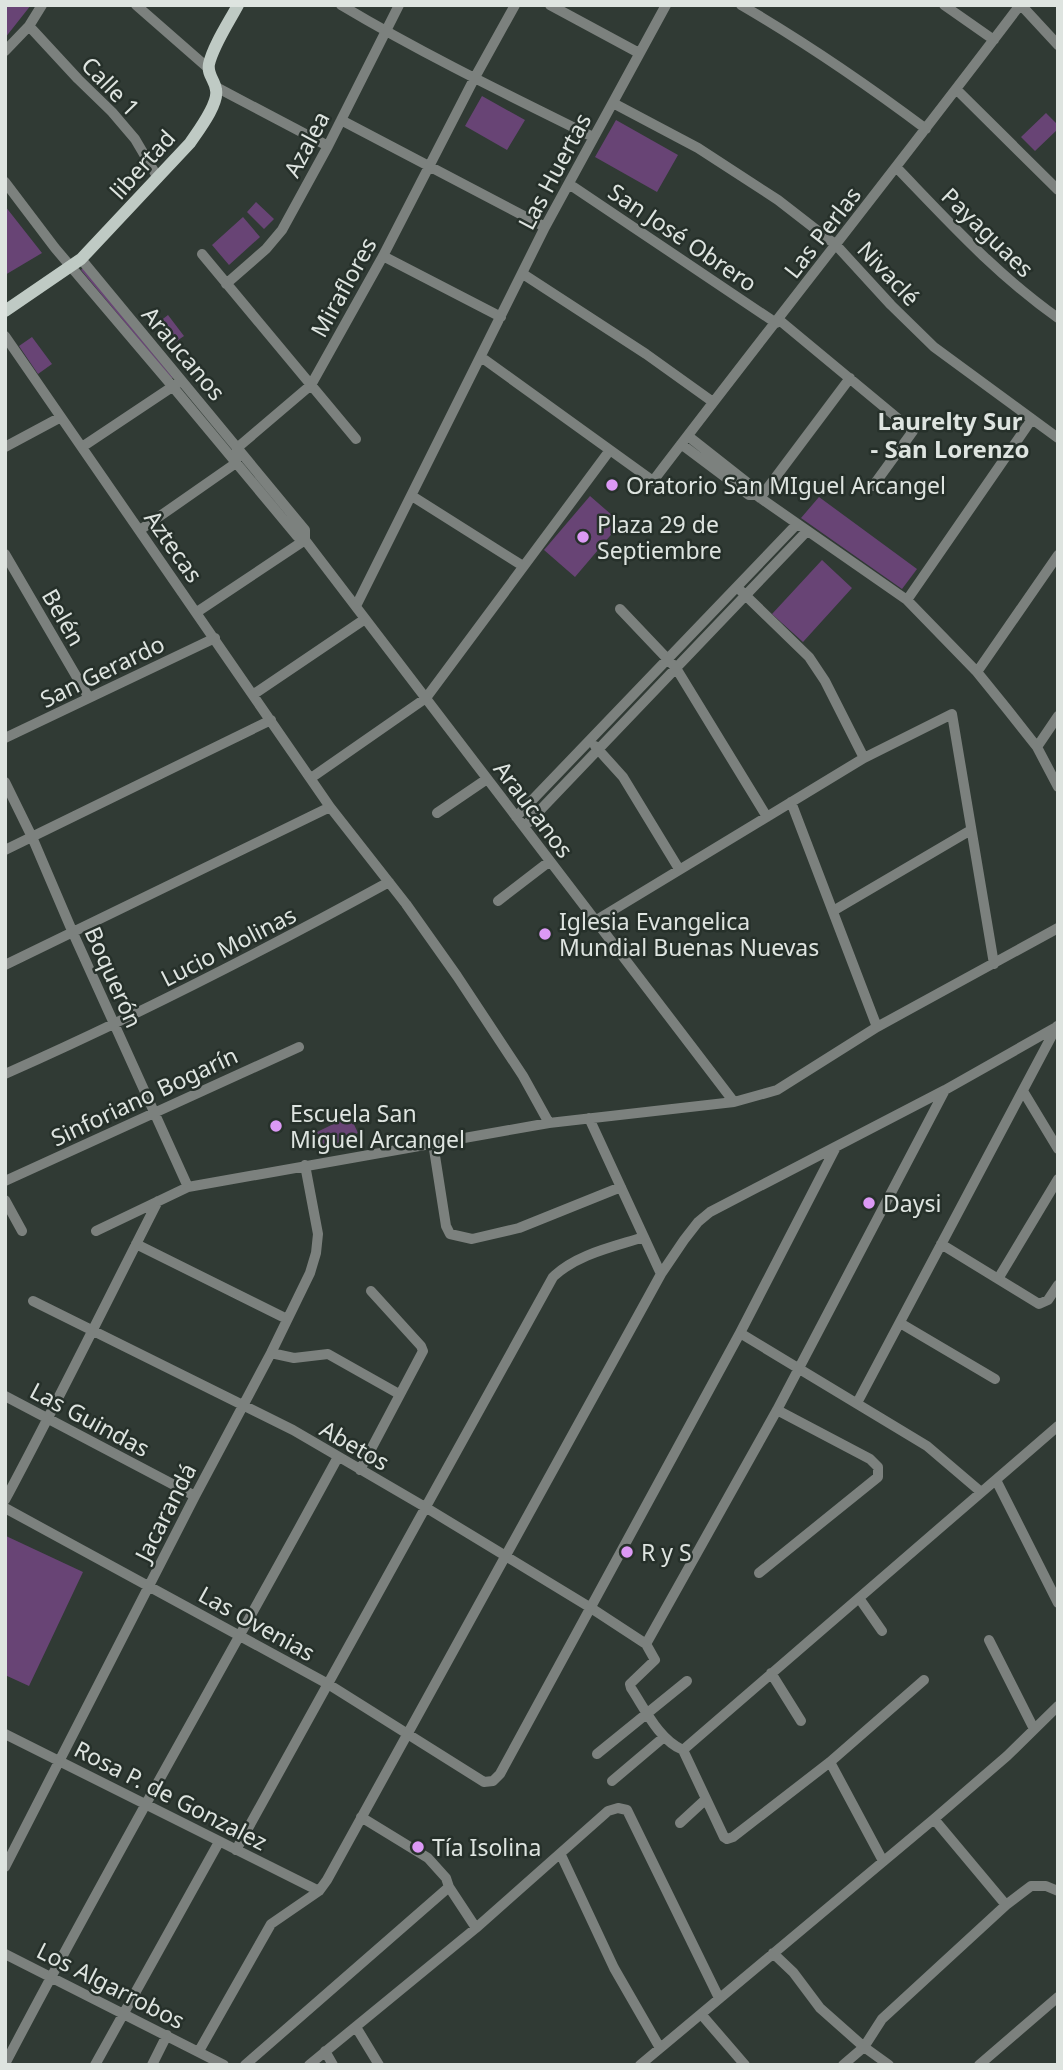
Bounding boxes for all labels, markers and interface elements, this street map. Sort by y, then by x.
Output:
street label: Calle 1 [75,49,147,123]
street label: Azalea [275,105,337,183]
street label: Las Huertas [510,107,598,235]
street label: libertad [102,122,182,206]
street label: San José Obrero [602,175,764,299]
street label: Las Perlas [776,180,868,284]
street label: Payaguaes [935,180,1041,284]
street label: Miraflores [302,231,384,343]
street label: Nivaclé [851,234,927,312]
street label: Araucanos [135,299,233,407]
district label: Laurelty Sur - San Lorenzo [871,404,1029,465]
place label: Oratorio San MIguel Arcangel [626,469,946,501]
marker: Oratorio San MIguel Arcangel [604,477,620,493]
street label: Aztecas [137,503,211,589]
place label: Plaza 29 de Septiembre [597,508,722,566]
marker: Plaza 29 de Septiembre [575,529,591,545]
street label: Belén [35,583,93,651]
street label: San Gerardo [35,627,169,715]
street label: Araucanos [487,754,581,864]
street label: Lucio Molinas [155,898,301,994]
place label: Iglesia Evangelica Mundial Buenas Nuevas [559,905,819,963]
street label: Boquerón [78,921,150,1033]
marker: Iglesia Evangelica Mundial Buenas Nuevas [537,926,553,942]
street label: Sinforiano Bogarín [45,1039,243,1153]
place label: Escuela San Miguel Arcangel [290,1097,465,1155]
marker: Escuela San Miguel Arcangel [268,1118,284,1134]
place label: Daysi [883,1187,941,1219]
marker: Daysi [861,1195,877,1211]
street label: Las Guindas [25,1374,155,1464]
street label: Abetos [314,1412,396,1478]
street label: Jacarandá [126,1457,203,1568]
place label: R y S [641,1536,692,1568]
marker: R y S [619,1544,635,1560]
street label: Las Ovenias [193,1578,321,1668]
street label: Rosa P. de Gonzalez [69,1733,273,1857]
place label: Tía Isolina [432,1831,541,1863]
marker: Tía Isolina [410,1839,426,1855]
street label: Los Algarrobos [31,1934,191,2036]

